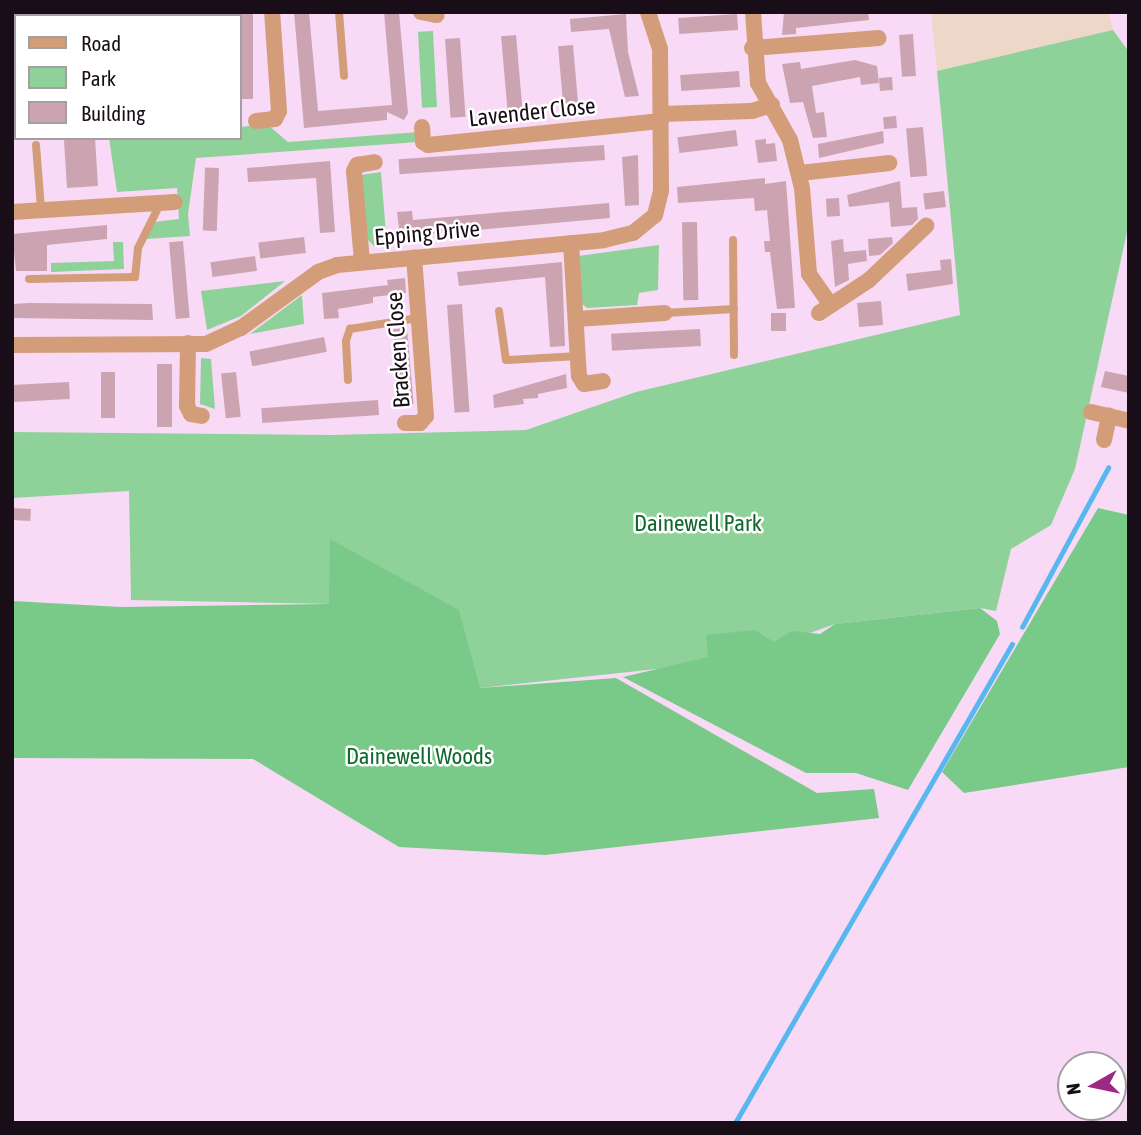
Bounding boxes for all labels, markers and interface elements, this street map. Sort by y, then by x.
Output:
legend [14,14,242,140]
text: Road [81,31,121,55]
text: Park [81,66,116,90]
street label: Lavender Close [467,92,597,132]
text: Building [81,101,145,125]
street label: Epping Drive [373,215,481,251]
street label: Bracken Close [380,291,416,409]
park label: Dainewell Park [634,509,762,537]
park label: Dainewell Woods [346,742,492,770]
north arrow [1057,1051,1127,1121]
text: N [1061,1082,1085,1096]

